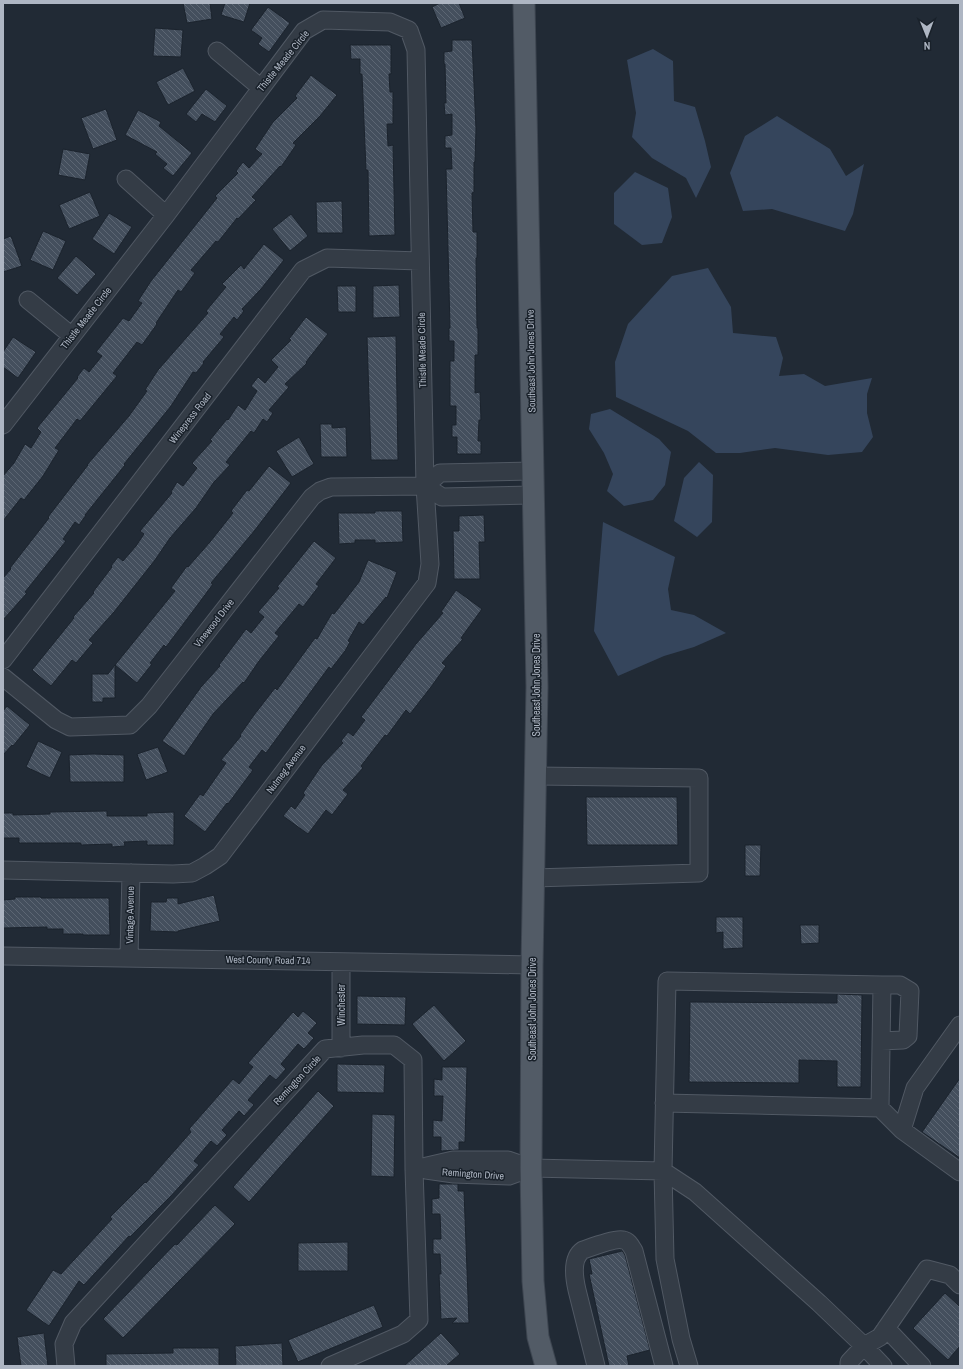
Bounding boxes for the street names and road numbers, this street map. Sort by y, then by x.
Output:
street label: Thistle Meade Circle [254,27,312,94]
street label: Thistle Meade Circle [58,284,115,352]
street label: Southeast John Jones Drive [524,309,538,413]
street label: Thistle Meade Circle [415,312,429,388]
street label: Winepress Road [166,390,214,446]
street label: Vinewood Drive [191,596,237,650]
street label: Southeast John Jones Drive [530,633,543,737]
street label: Nutmeg Avenue [263,741,309,796]
street label: Vintage Avenue [123,886,137,944]
street label: West County Road 714 [226,953,311,967]
street label: Southeast John Jones Drive [526,957,539,1061]
street label: Winchester [335,984,348,1026]
street label: Remington Circle [270,1052,324,1108]
street label: Remington Drive [442,1165,505,1183]

